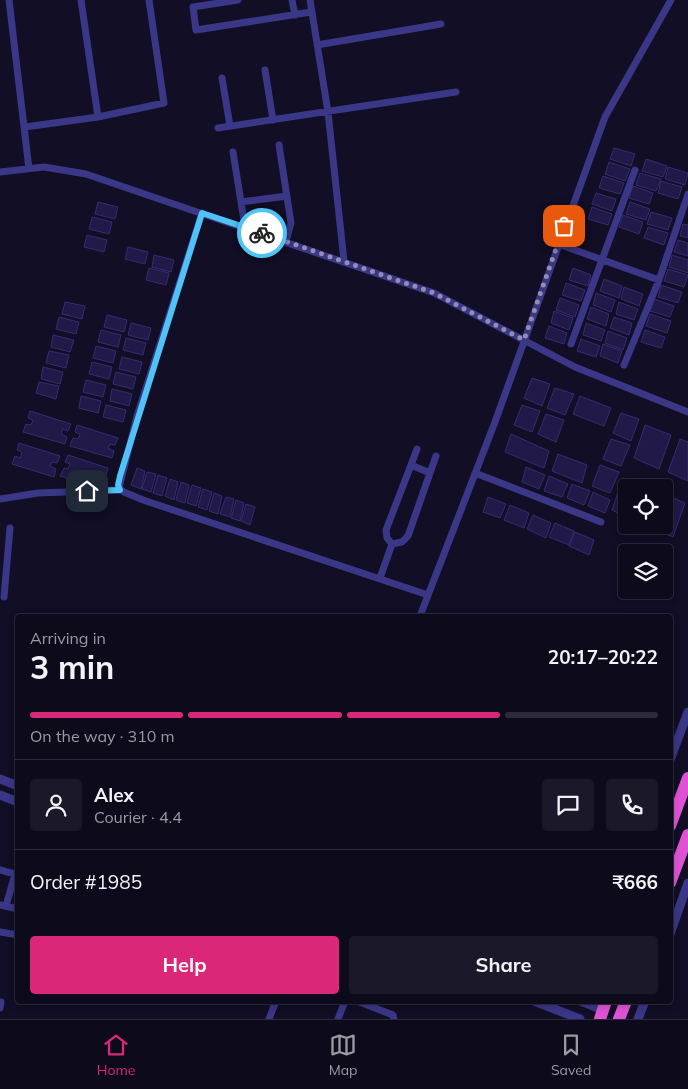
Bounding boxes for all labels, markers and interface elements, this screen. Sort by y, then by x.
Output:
pin [543,205,585,247]
courier [237,208,287,258]
icon: bag [550,212,578,240]
icon: bike [248,219,276,247]
pin [66,470,108,512]
icon: home [73,477,101,505]
map controls [618,479,673,599]
button: locate [618,479,673,534]
button: layers [618,544,673,599]
text: Arriving in [30,628,106,648]
text: 20:17–20:22 [548,645,658,669]
text: 3 min [30,647,114,687]
text: On the way · 310 m [30,726,175,746]
button: person [30,779,82,831]
button: chat [542,779,594,831]
button: phone [606,779,658,831]
text: Alex [94,783,134,807]
text: Courier · 4.4 [94,807,182,827]
text: Order #1985 [30,870,142,894]
text: ₹666 [612,870,658,894]
button: Help [30,936,339,994]
button: Share [349,936,658,994]
tab: Home [97,1031,135,1079]
tab: Map [329,1031,358,1079]
tab: Saved [551,1031,591,1079]

